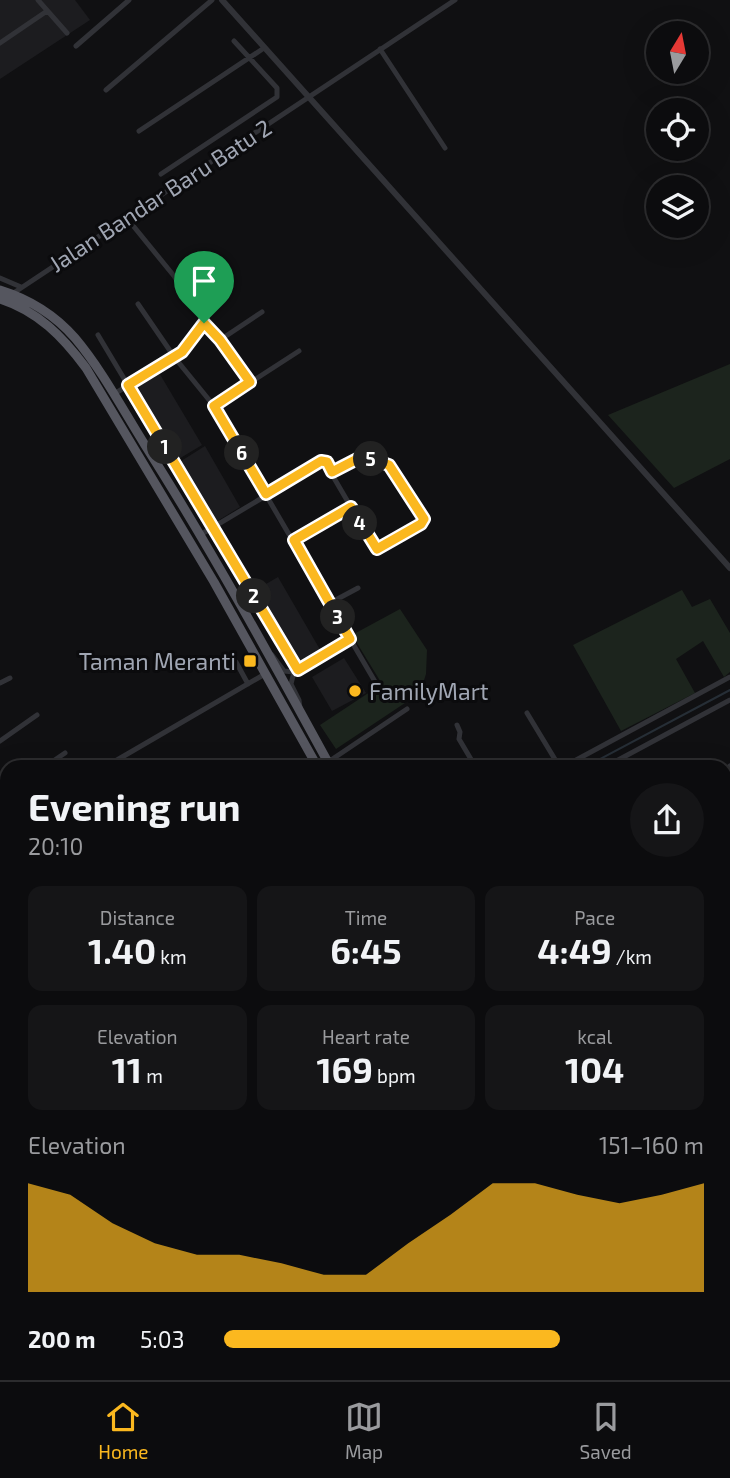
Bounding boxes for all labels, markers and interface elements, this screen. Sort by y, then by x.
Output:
north arrow [646,21,709,84]
map controls [646,21,709,238]
button: locate [646,98,709,161]
street label: Jalan Bandar Baru Batu 2 [44,113,276,277]
button: layers [646,175,709,238]
pin [174,251,234,323]
icon: arrive [185,262,223,300]
pin: 1 [148,430,182,464]
text: 1 [160,435,169,458]
pin: 6 [224,435,260,470]
text: 6 [236,441,247,464]
pin: 5 [354,442,388,476]
text: 5 [365,447,376,470]
pin: 4 [342,505,378,540]
text: 4 [353,511,366,534]
pin: 2 [236,578,272,614]
text: 2 [248,584,259,607]
pin: 3 [320,600,356,634]
text: 3 [332,605,343,628]
place label: Taman Meranti [79,647,236,675]
marker: Taman Meranti [242,653,258,669]
place label: FamilyMart [369,677,489,705]
marker: FamilyMart [347,683,363,699]
text: Evening run [28,783,241,829]
button: share [630,783,704,857]
text: 20:10 [28,832,83,860]
text: Distance [100,906,175,929]
text: Time [345,906,387,929]
text: Pace [574,906,615,929]
text: 1.40 [88,929,156,971]
text: 6:45 [330,929,402,971]
text: 4:49 [537,929,612,971]
text: km [156,945,187,968]
text: /km [612,945,652,968]
text: Elevation [97,1025,178,1048]
text: Heart rate [322,1025,410,1048]
text: kcal [577,1025,612,1048]
text: 11 [112,1048,142,1090]
text: 169 [316,1048,373,1090]
text: 104 [565,1048,624,1090]
text: m [142,1064,163,1087]
text: bpm [373,1064,416,1087]
text: Elevation [28,1131,126,1159]
text: 151–160 m [599,1131,704,1159]
text: 200 m [28,1325,96,1353]
text: 5:03 [140,1325,184,1353]
tab: Home [98,1398,149,1463]
tab: Map [345,1398,383,1463]
tab: Saved [580,1398,632,1463]

